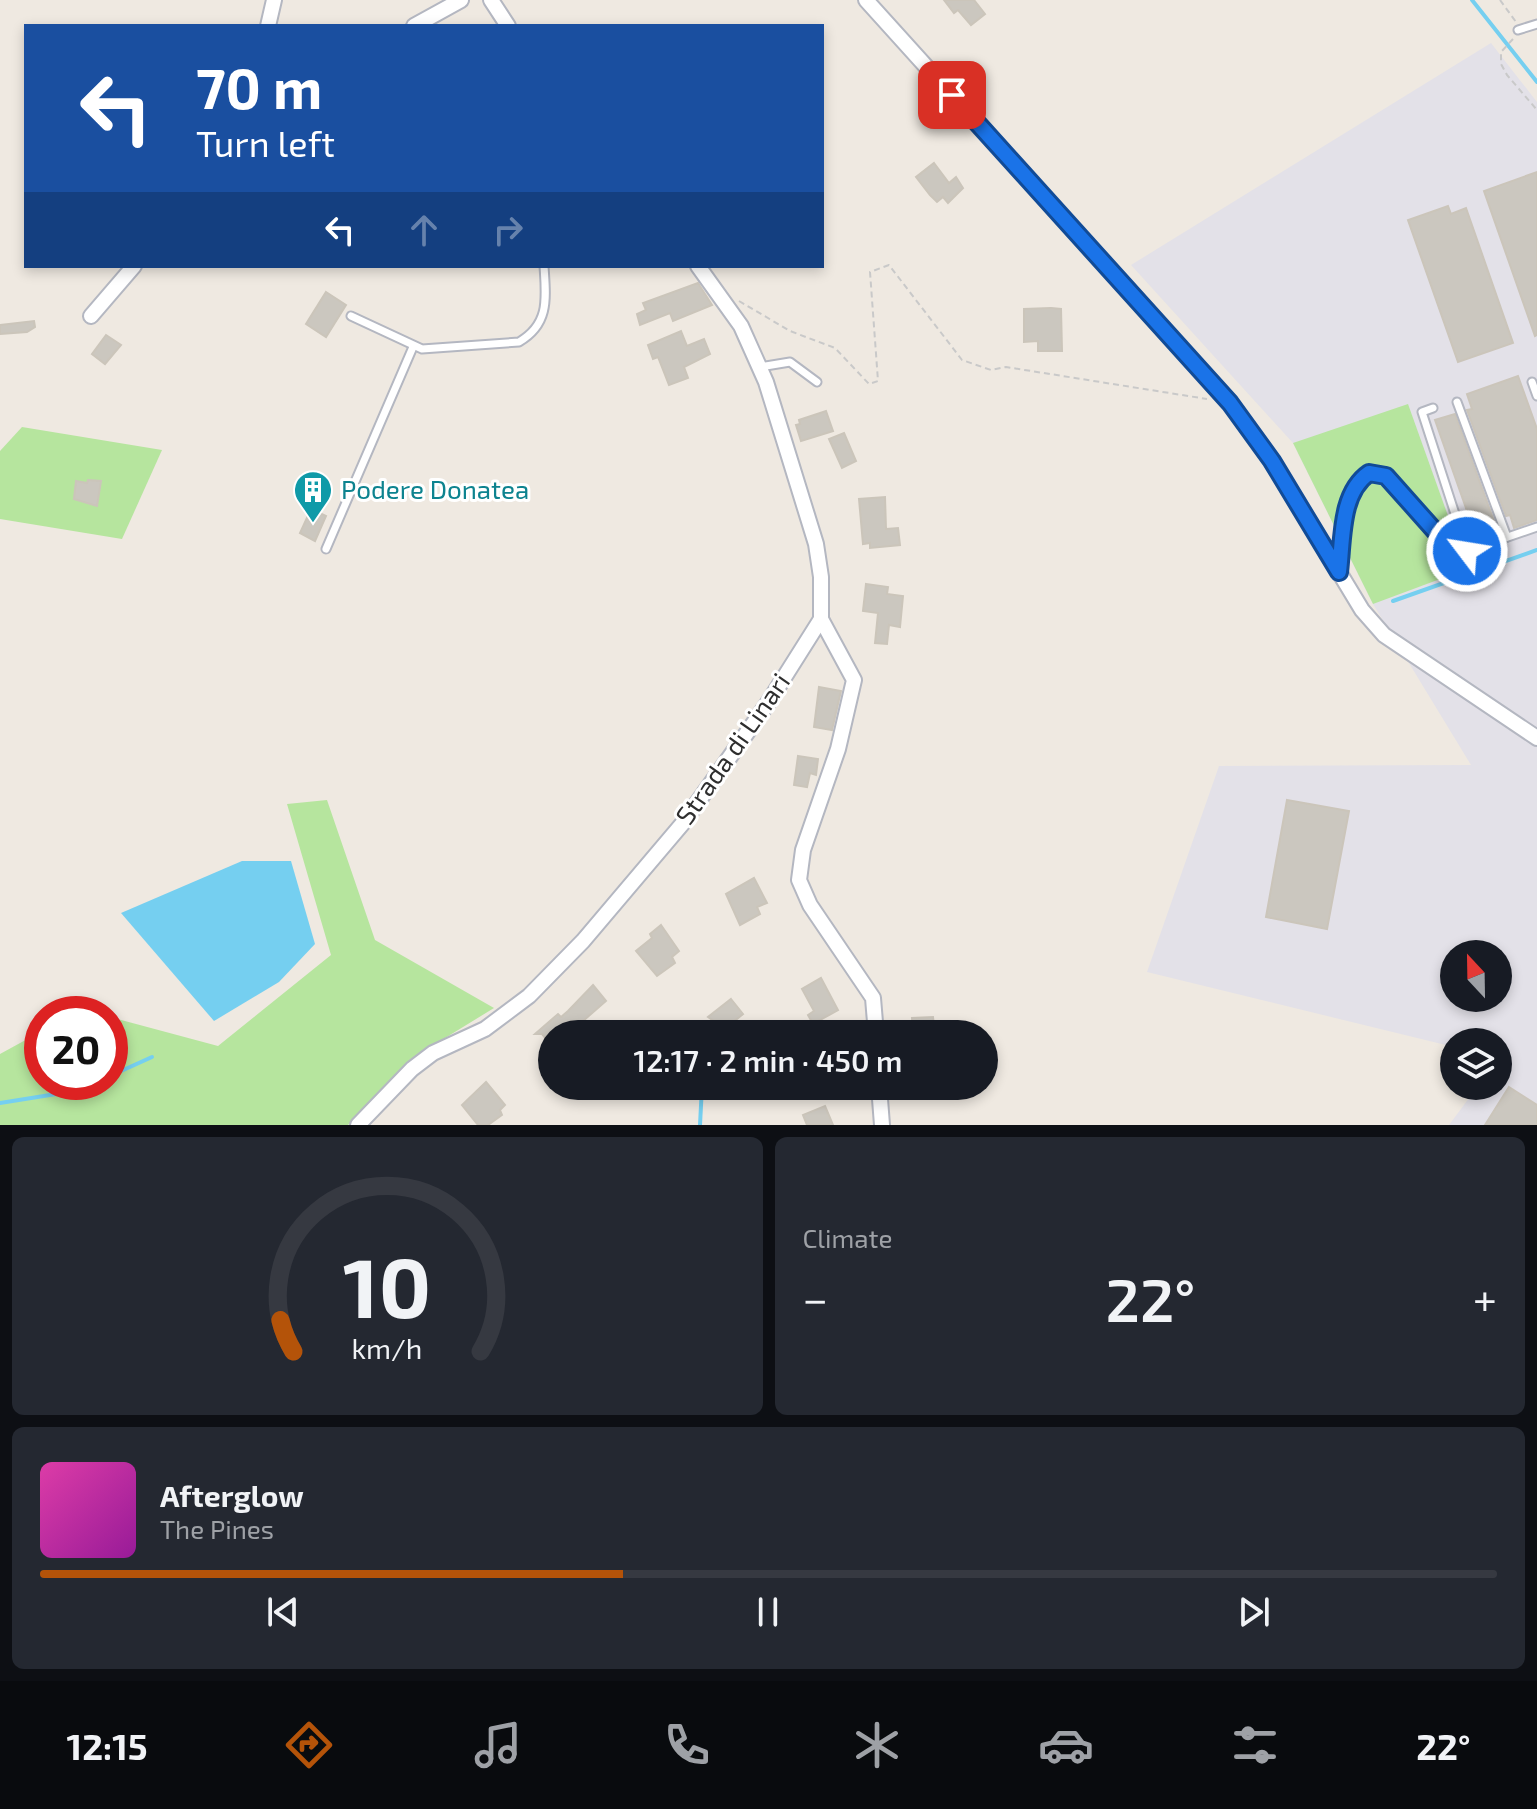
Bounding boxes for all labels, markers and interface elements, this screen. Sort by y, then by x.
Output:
text: 70 m [196,53,322,120]
icon: left [64,56,168,160]
pin [918,61,986,129]
icon: arrive [930,73,974,117]
text: Turn left [196,121,335,164]
icon: left [318,208,362,252]
icon: ahead [402,208,446,252]
icon: right [486,208,530,252]
building icon: Podere Donatea [292,469,334,524]
place label: Podere Donatea [341,473,529,504]
position arrow [1425,509,1509,593]
street label: Strada di Linari [668,667,795,830]
north arrow [1440,940,1512,1012]
map controls [1440,940,1512,1100]
speed limit sign: 20 [24,996,128,1100]
button: layers [1440,1028,1512,1100]
text: 12:17 · 2 min · 450 m [634,1042,902,1078]
text: Climate [803,1222,892,1253]
text: 10 [343,1235,431,1335]
text: 22° [1106,1262,1195,1334]
text: − [803,1271,828,1324]
text: + [1473,1271,1497,1324]
text: km/h [352,1330,423,1365]
text: Afterglow [160,1477,304,1513]
text: The Pines [160,1513,274,1544]
icon: previous [261,1590,305,1634]
icon: pause [746,1590,790,1634]
icon: next [1232,1590,1276,1634]
icon: directions [281,1717,337,1773]
icon: music [470,1717,526,1773]
icon: phone [659,1717,715,1773]
icon: climate [849,1717,905,1773]
icon: car [1038,1717,1094,1773]
icon: filters [1227,1717,1283,1773]
text: 12:15 [67,1724,148,1767]
text: 22° [1416,1724,1470,1767]

